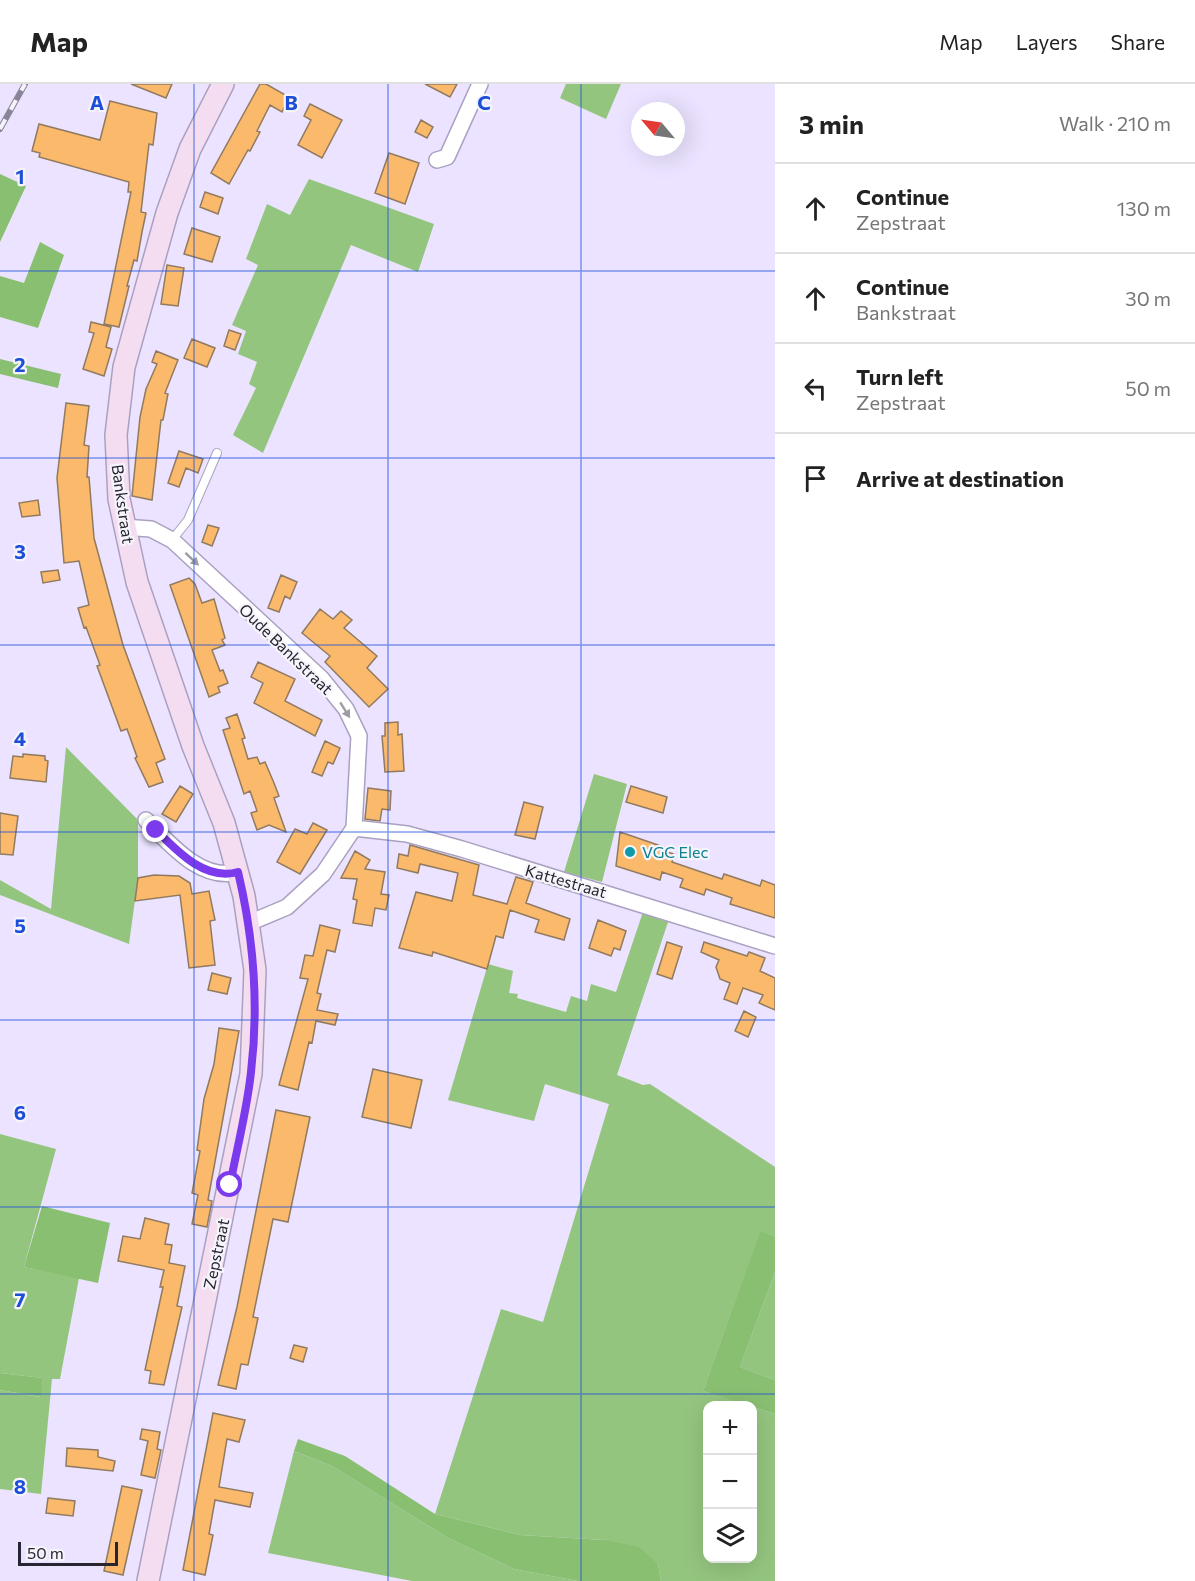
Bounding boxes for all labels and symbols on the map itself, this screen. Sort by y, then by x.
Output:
text: A [90,90,104,114]
text: B [284,90,298,114]
text: C [477,90,491,114]
north arrow [631,102,685,156]
text: 1 [15,164,25,188]
text: 2 [14,352,26,376]
street label: Bankstraat [109,463,139,545]
text: 3 [14,539,26,563]
one-way arrow [185,552,200,566]
street label: Oude Bankstraat [236,599,337,698]
one-way arrow [339,702,350,718]
text: 4 [14,726,26,750]
route end [142,816,168,842]
place label: VGC Elec [642,842,708,861]
marker: VGC Elec [623,845,637,859]
street label: Kattestraat [523,860,609,901]
text: 5 [14,913,26,937]
text: 6 [14,1100,26,1124]
route start [216,1171,242,1197]
street label: Zepstraat [199,1216,232,1291]
text: 7 [15,1287,26,1311]
text: 8 [14,1474,26,1498]
scale bar [18,1539,118,1566]

